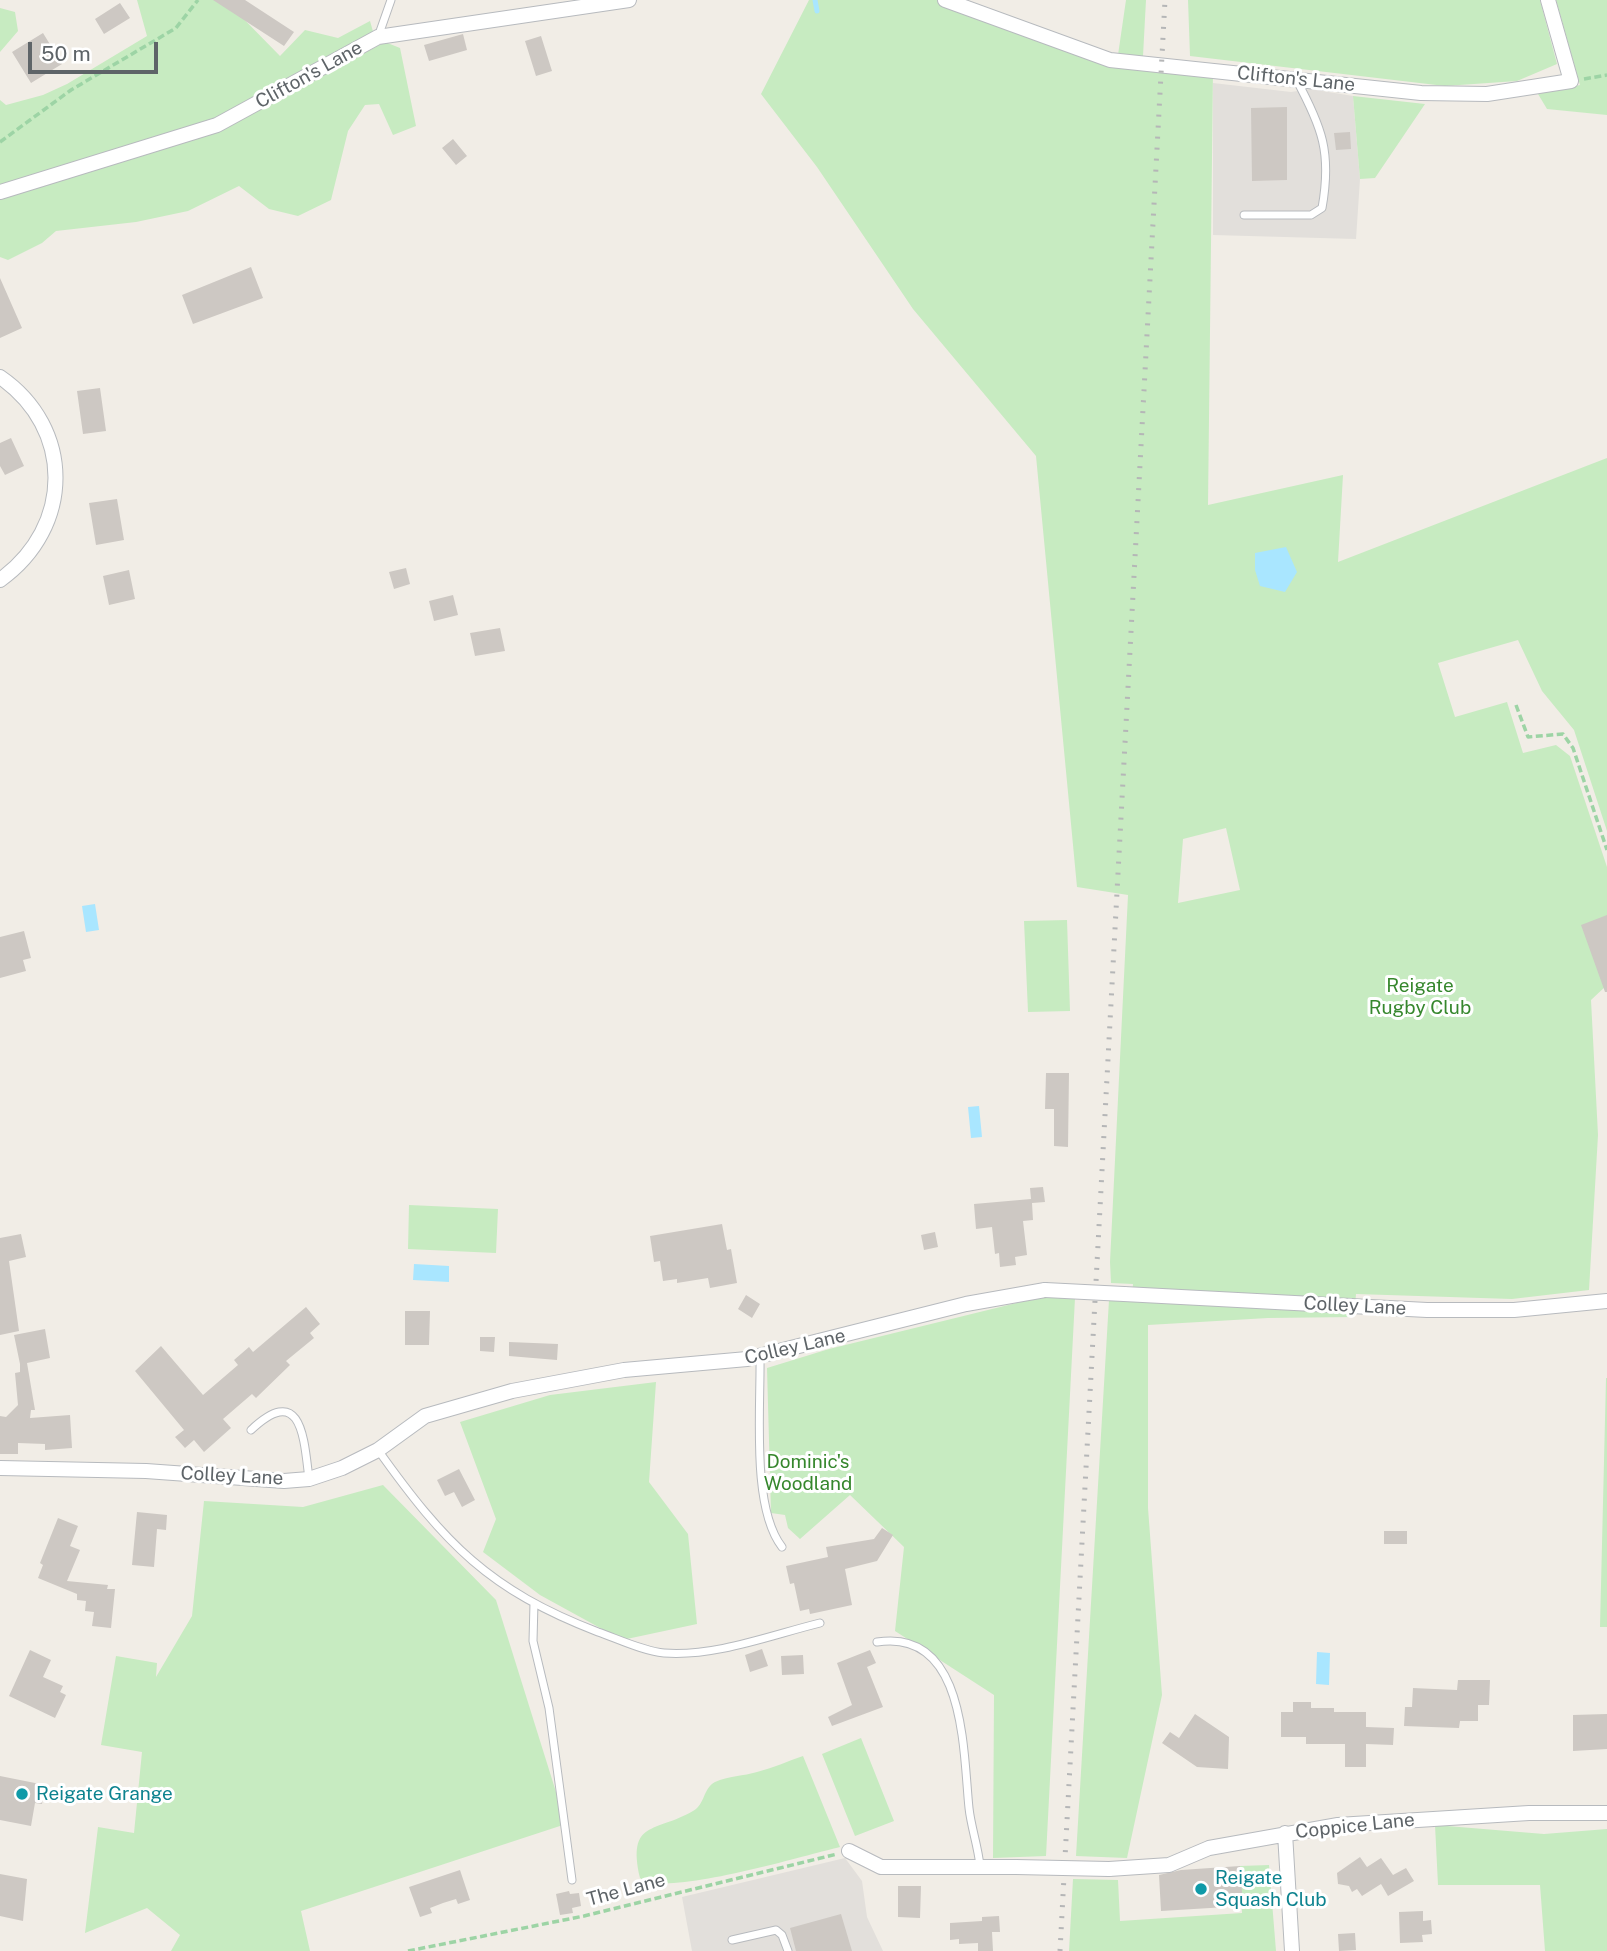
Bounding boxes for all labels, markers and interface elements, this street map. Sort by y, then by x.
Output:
scale bar [32,28,161,72]
street label: Clifton's Lane [252,36,366,114]
text: 50 m [41,41,91,66]
street label: Clifton's Lane [1236,61,1356,97]
park label: Reigate Rugby Club [1369,975,1471,1019]
street label: Colley Lane [1303,1292,1407,1320]
street label: Colley Lane [742,1324,848,1370]
park label: Dominic's Woodland [764,1451,852,1495]
street label: Colley Lane [180,1462,284,1490]
place label: Reigate Grange [36,1783,173,1805]
marker: Reigate Grange [14,1786,30,1802]
street label: Coppice Lane [1294,1808,1416,1844]
place label: Reigate Squash Club [1215,1867,1327,1911]
street label: The Lane [584,1869,668,1911]
marker: Reigate Squash Club [1193,1881,1209,1897]

